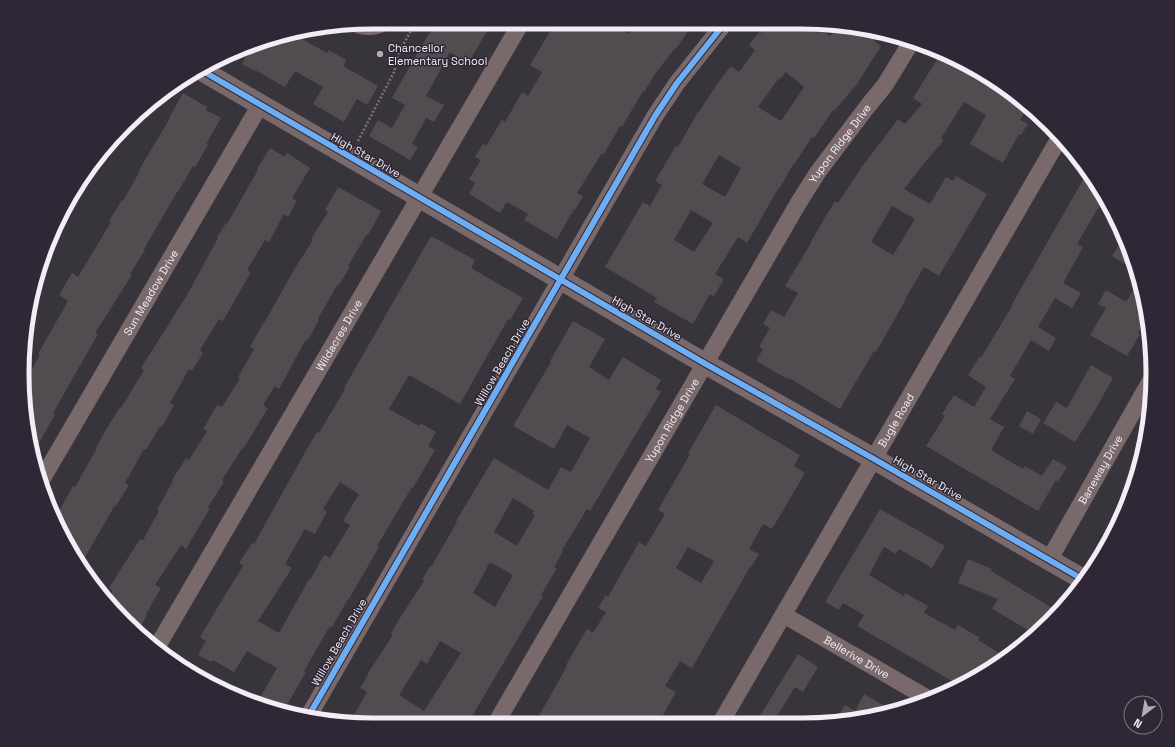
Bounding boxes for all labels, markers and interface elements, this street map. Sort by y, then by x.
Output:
place label: Chancellor Elementary School [388,41,487,68]
marker: Chancellor Elementary School [375,49,385,59]
street label: Yupon Ridge Drive [806,101,874,186]
street label: High Star Drive [329,129,403,181]
street label: Sun Meadow Drive [120,247,181,338]
street label: High Star Drive [610,292,684,344]
street label: Wildacres Drive [313,297,365,373]
street label: Willow Beach Drive [471,316,533,408]
street label: Yupon Ridge Drive [642,376,702,465]
street label: Bugle Road [875,391,917,450]
street label: Baneway Drive [1075,432,1125,507]
street label: High Star Drive [891,452,965,504]
street label: Willow Beach Drive [308,596,370,688]
street label: Bellerive Drive [821,632,892,682]
north arrow [1123,695,1163,735]
text: N [1131,716,1145,731]

